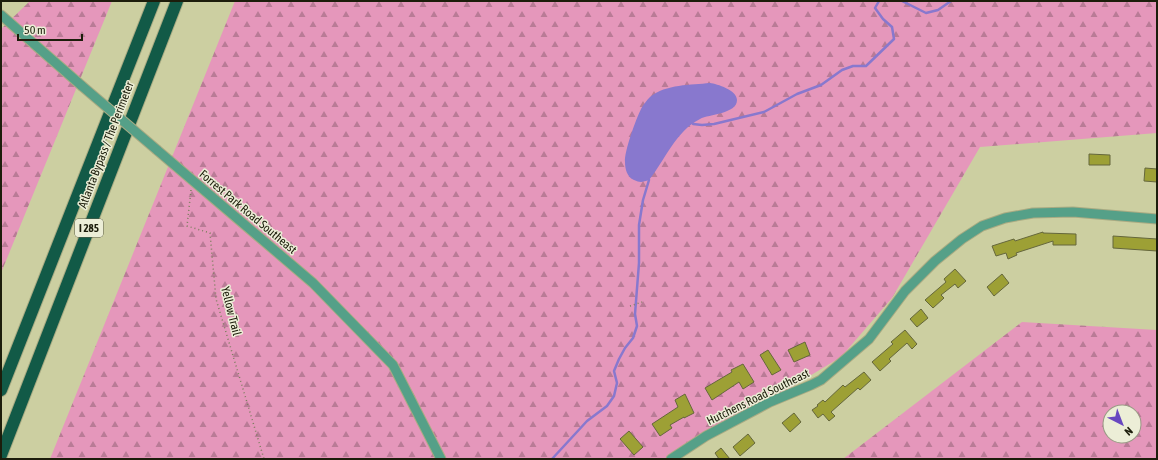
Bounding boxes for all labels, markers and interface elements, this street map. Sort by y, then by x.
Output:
scale bar [18,16,82,42]
text: 50 m [24,23,46,37]
street label: Atlanta Bypass / The Perimeter [75,79,137,210]
street label: Forrest Park Road Southeast [196,167,300,257]
road number: I 285 [75,219,103,237]
street label: Yellow Trail [218,285,244,338]
street label: Hutchens Road Southeast [704,366,812,428]
north arrow [1102,404,1142,444]
text: N [1122,425,1135,438]

